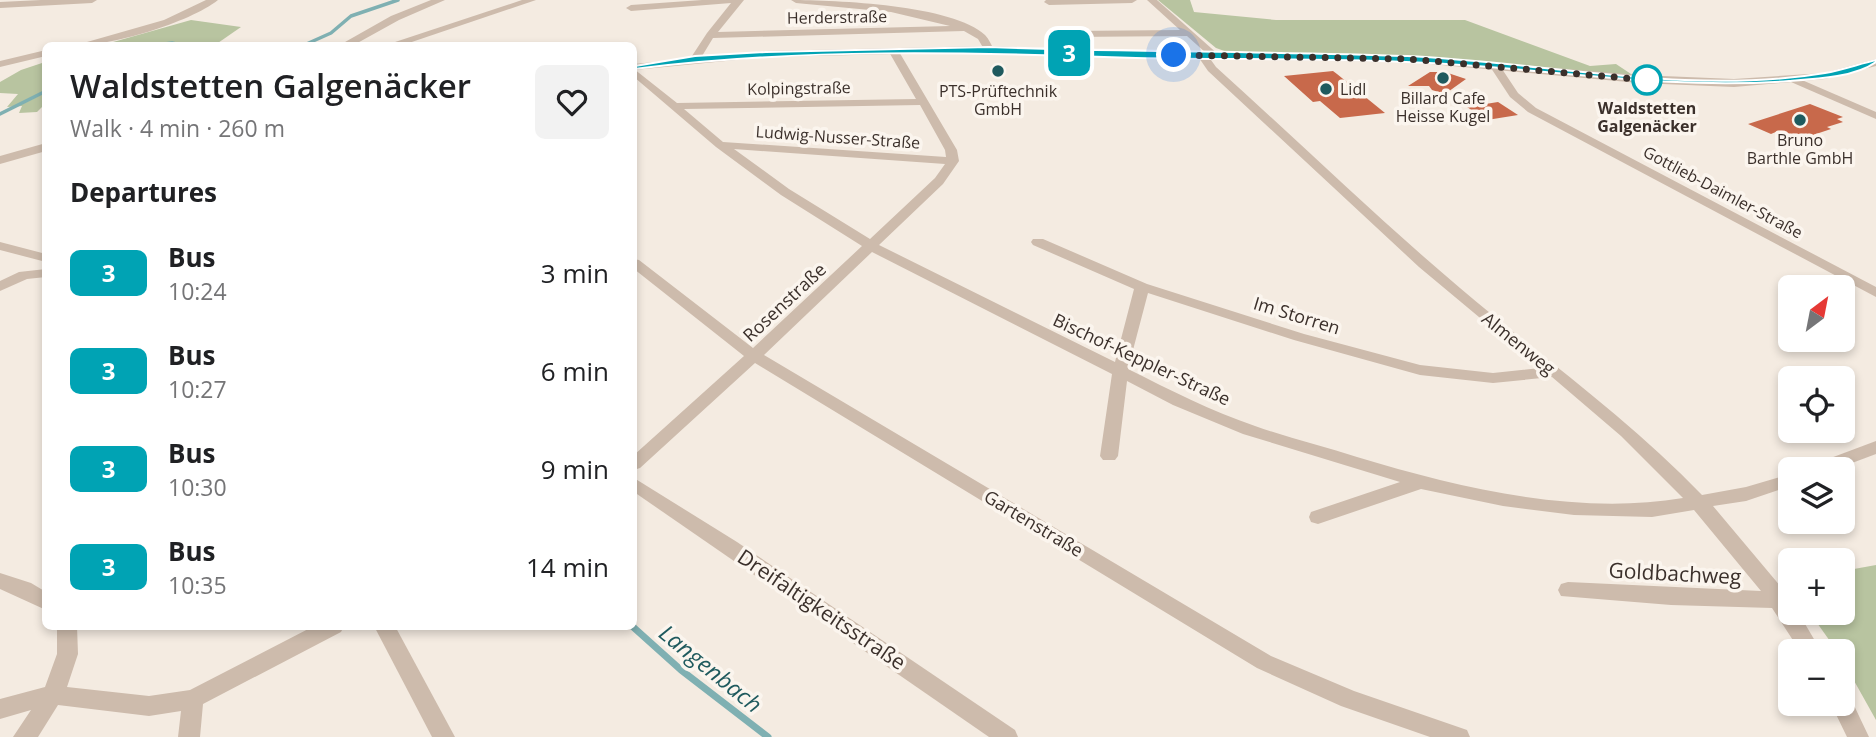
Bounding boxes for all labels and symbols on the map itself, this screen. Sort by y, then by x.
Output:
street label: Herderstraße [787,5,887,29]
line badge: 3 [1046,30,1092,76]
your location [1156,37,1191,72]
marker: PTS-Prüftechnik GmbH [990,63,1006,79]
marker: Waldstetten Galgenäcker [1632,65,1662,95]
marker: Billard Cafe Heisse Kugel [1435,70,1451,86]
street label: Kolpingstraße [747,76,851,100]
place label: Lidl [1340,78,1366,100]
place label: PTS-Prüftechnik GmbH [939,80,1058,120]
marker: Lidl [1318,81,1334,97]
place label: Billard Cafe Heisse Kugel [1396,87,1490,127]
place label: Waldstetten Galgenäcker [1597,97,1697,137]
marker: Bruno Barthle GmbH [1792,112,1808,128]
street label: Ludwig-Nusser-Straße [755,120,921,154]
place label: Bruno Barthle GmbH [1747,129,1853,169]
street label: Gottlieb-Daimler-Straße [1639,141,1807,243]
street label: Rosenstraße [737,257,831,347]
north arrow [1778,275,1855,352]
street label: Im Storren [1251,290,1343,340]
street label: Almenweg [1477,306,1561,380]
street label: Bischof-Keppler-Straße [1049,307,1235,411]
street label: Gartenstraße [980,484,1088,562]
street label: Dreifaltigkeitsstraße [732,542,912,676]
street label: Goldbachweg [1608,556,1742,590]
water label: Langenbach [653,617,769,719]

